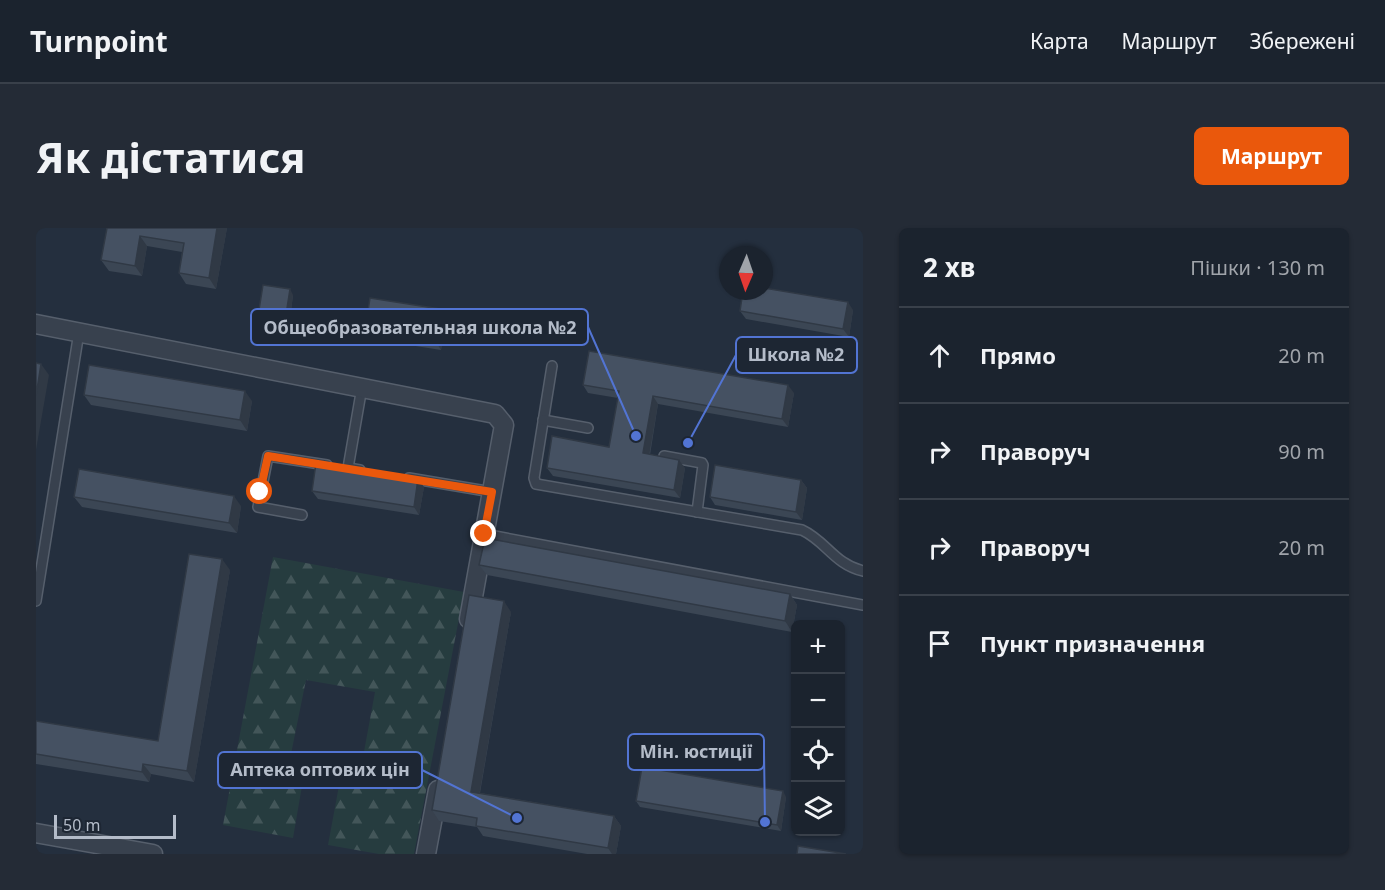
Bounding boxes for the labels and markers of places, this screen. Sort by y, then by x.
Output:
callout: Общеобразовательная школа №2 [251,309,588,345]
callout: Школа №2 [736,337,857,373]
callout: Мін. юстиції [628,734,764,770]
callout: Аптека оптових цін [218,752,422,788]

